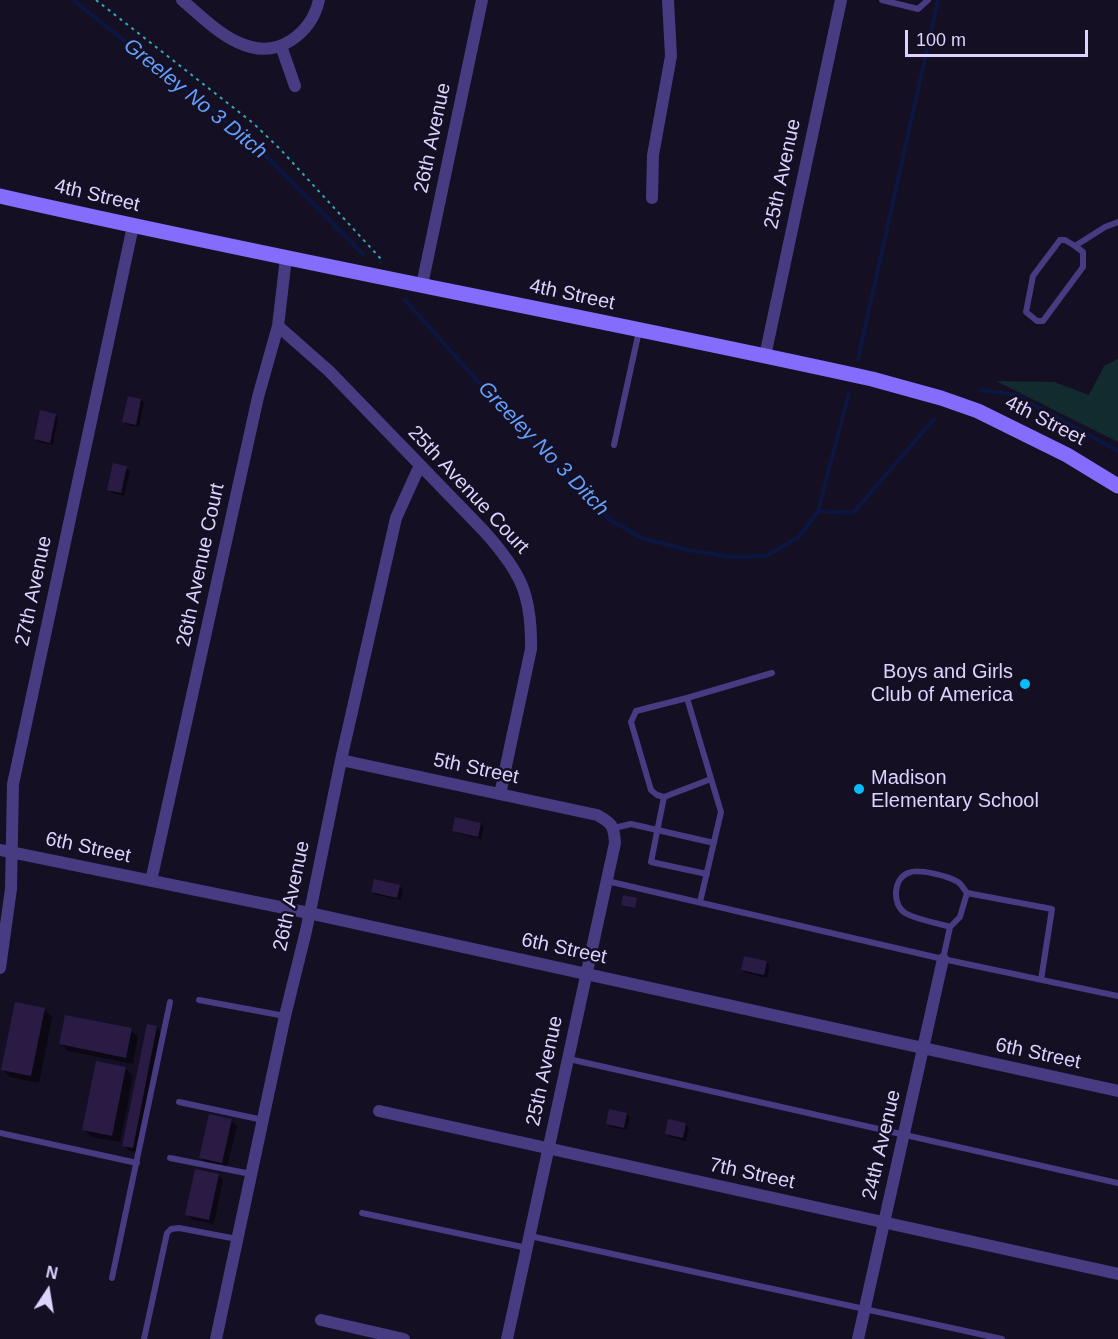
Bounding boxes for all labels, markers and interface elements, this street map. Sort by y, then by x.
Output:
scale bar [908,18,1091,56]
text: 100 m [916,30,966,50]
water label: Greeley No 3 Ditch [118,33,272,165]
street label: 26th Avenue [410,81,456,195]
street label: 25th Avenue [760,117,806,231]
street label: 4th Street [52,175,142,217]
street label: 4th Street [527,274,617,316]
water label: Greeley No 3 Ditch [472,376,614,522]
street label: 4th Street [1001,391,1089,451]
street label: 25th Avenue Court [402,421,534,559]
street label: 26th Avenue Court [172,481,230,649]
street label: 27th Avenue [11,534,57,648]
place label: Boys and Girls Club of America [871,660,1013,707]
marker: Boys and Girls Club of America [1018,677,1032,691]
street label: 5th Street [431,748,521,790]
place label: Madison Elementary School [871,766,1039,813]
marker: Madison Elementary School [852,782,866,796]
street label: 6th Street [43,827,133,869]
street label: 26th Avenue [269,839,315,953]
street label: 6th Street [519,928,609,970]
street label: 25th Avenue [522,1014,568,1128]
street label: 6th Street [993,1033,1083,1075]
street label: 24th Avenue [858,1088,906,1202]
street label: 7th Street [707,1153,797,1195]
north arrow [18,1261,78,1321]
text: N [44,1263,59,1282]

